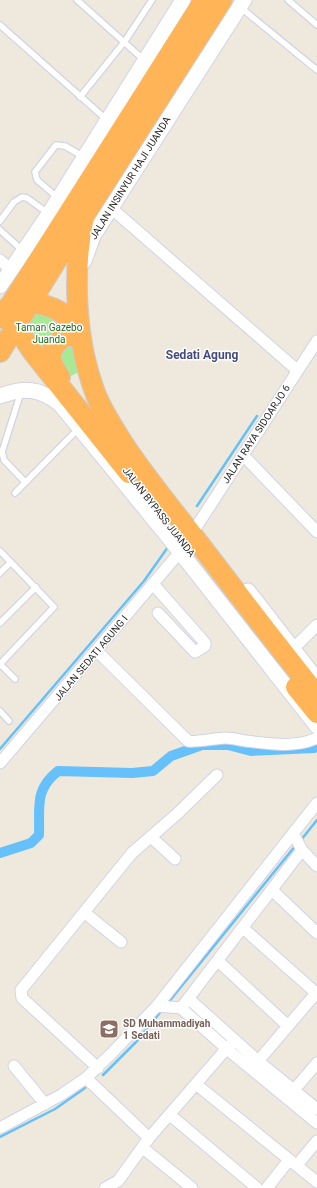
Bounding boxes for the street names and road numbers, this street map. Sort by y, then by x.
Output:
street label: JALAN INSINYUR HAJI JUANDA [88,114,173,241]
street label: JALAN RAYA SIDOARJO 6 [220,382,292,485]
street label: JALAN BYPASS JUANDA [121,465,198,559]
street label: JALAN SEDATI AGUNG I [52,613,130,703]

